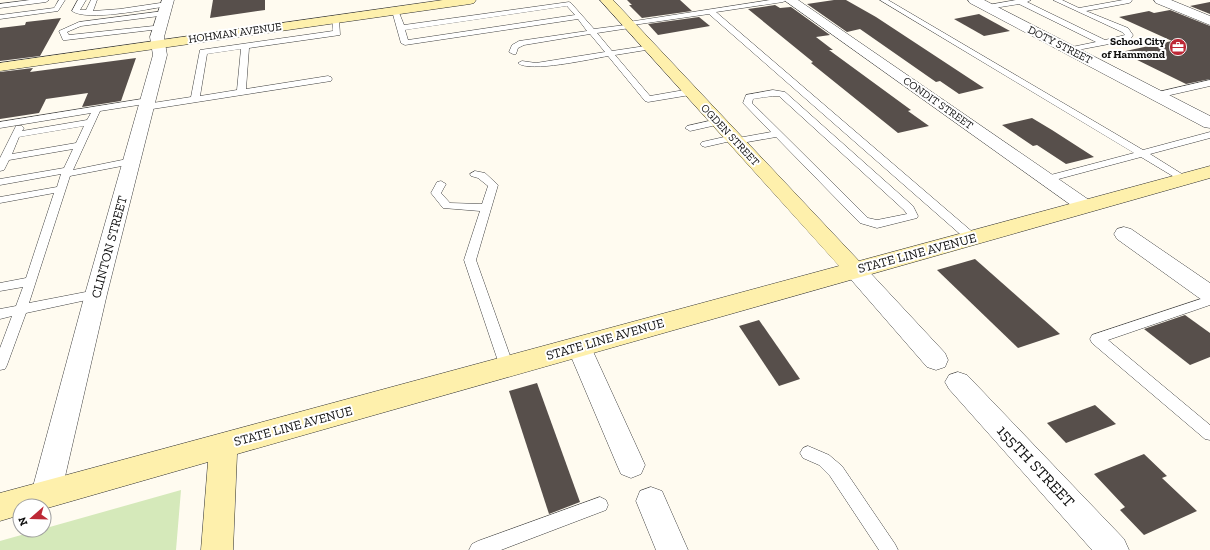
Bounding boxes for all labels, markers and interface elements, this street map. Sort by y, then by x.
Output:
street label: HOHMAN AVENUE [188,20,282,46]
street label: DOTY STREET [1026,23,1095,67]
place label: School City of Hammond [1102,35,1166,61]
office icon: School City of Hammond [1168,37,1188,57]
street label: CONDIT STREET [900,74,976,132]
street label: OGDEN STREET [698,101,762,169]
street label: CLINTON STREET [88,194,130,300]
street label: STATE LINE AVENUE [856,230,978,276]
street label: STATE LINE AVENUE [544,315,666,363]
street label: STATE LINE AVENUE [232,403,354,449]
street label: 155TH STREET [993,421,1079,511]
north arrow [12,498,52,538]
text: N [15,515,31,527]

